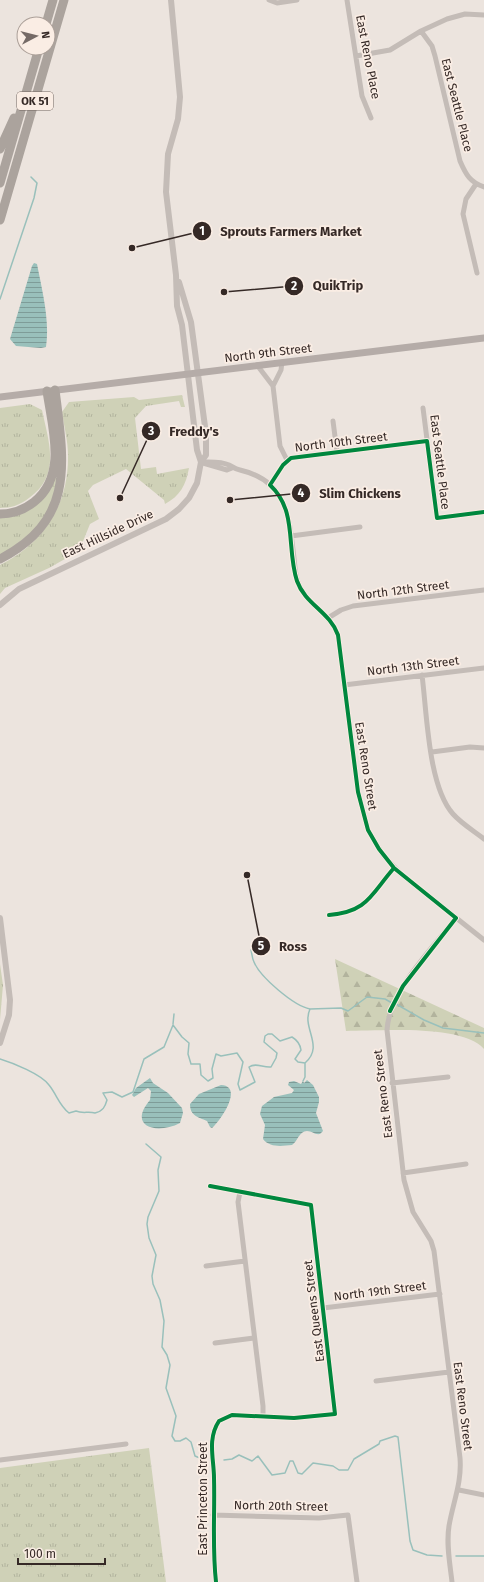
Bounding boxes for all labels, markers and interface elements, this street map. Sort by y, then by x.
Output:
street label: East Reno Place [353,14,383,100]
north arrow [16,16,56,56]
text: N [39,30,52,39]
street label: East Seattle Place [439,57,475,153]
road number: OK 51 [17,92,53,110]
callout: Sprouts Farmers Market [192,219,370,244]
text: 1 [199,224,205,238]
text: Sprouts Farmers Market [220,224,363,239]
callout: QuikTrip [284,273,371,298]
text: QuikTrip [313,278,363,293]
text: 2 [291,279,297,293]
street label: North 9th Street [224,341,313,365]
street label: East Seattle Place [427,414,453,510]
callout: Freddy's [141,419,227,444]
text: 3 [147,424,154,438]
text: Freddy's [169,424,219,439]
street label: North 10th Street [294,429,389,455]
callout: Slim Chickens [291,481,409,506]
text: 4 [298,486,305,500]
text: Slim Chickens [319,486,402,501]
street label: East Hillside Drive [60,507,156,561]
street label: North 12th Street [356,577,450,603]
street label: North 13th Street [366,653,460,679]
street label: East Reno Street [352,721,380,812]
callout: Ross [251,933,315,958]
text: 5 [258,939,265,953]
text: Ross [279,939,308,954]
street label: East Reno Street [371,1048,395,1139]
street label: East Queens Street [301,1259,327,1363]
street label: North 19th Street [333,1278,428,1304]
street label: East Reno Street [451,1361,475,1452]
street label: East Princeton Street [196,1442,210,1556]
street label: North 20th Street [234,1498,329,1514]
scale bar [18,1540,105,1566]
text: 100 m [24,1547,56,1561]

